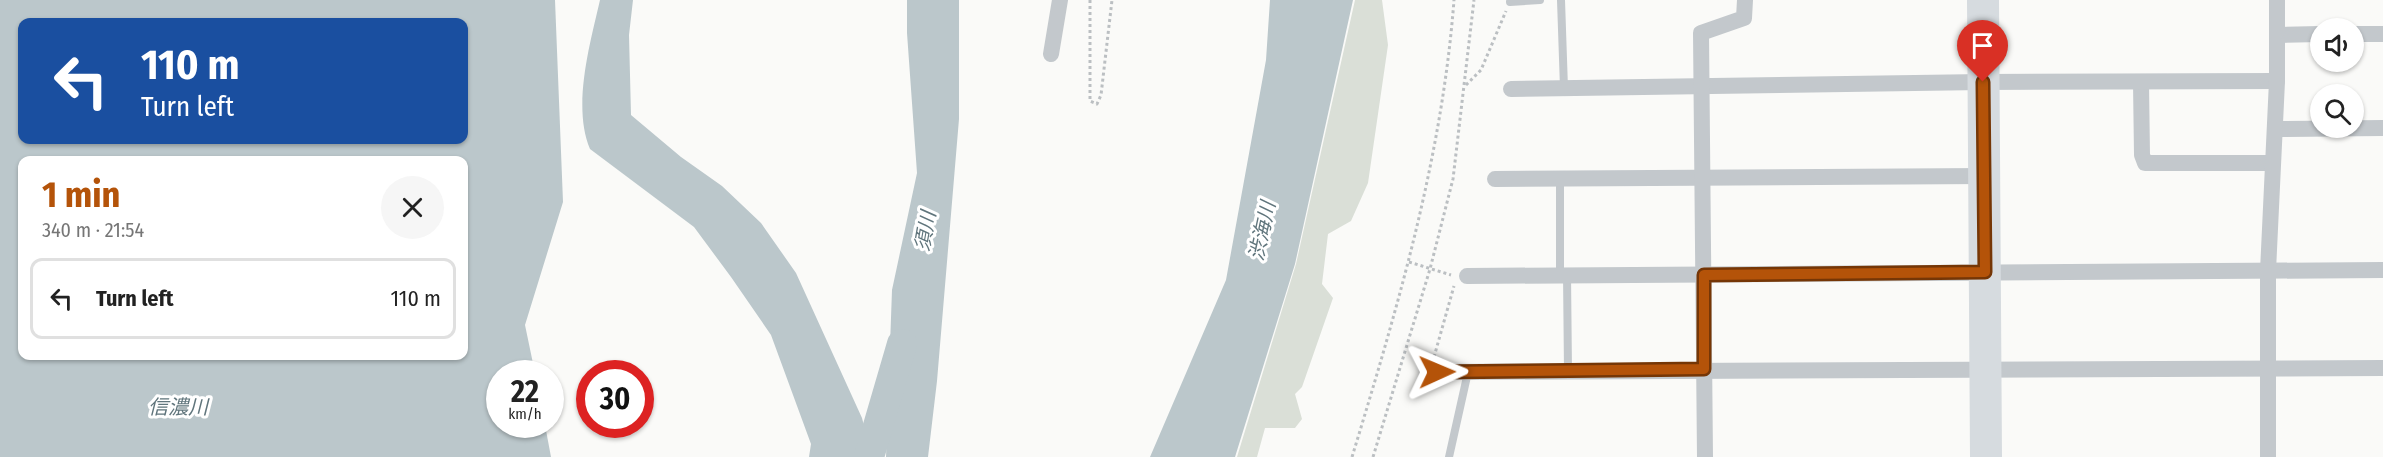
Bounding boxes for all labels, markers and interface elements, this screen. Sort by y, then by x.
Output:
map controls [2310,18,2364,138]
button: sound [2310,18,2364,72]
pin [1957,20,2008,82]
icon: arrive [1966,29,1999,62]
text: 110 m [141,40,240,90]
icon: left [42,42,120,120]
button: search [2310,84,2364,138]
text: Turn left [141,91,234,123]
text: 1 min [42,173,120,217]
button: close [381,176,444,239]
water label: 渋海川 [1244,197,1280,263]
water label: 須川 [910,207,941,253]
text: 340 m · 21:54 [42,218,144,242]
icon: left [45,282,78,315]
text: Turn left [96,285,174,312]
text: 110 m [391,285,441,312]
position arrow [1405,340,1469,404]
speed limit sign: 30 [576,360,654,438]
text: 22 [511,374,539,410]
water label: 信濃川 [148,395,210,419]
text: km/h [508,405,542,423]

